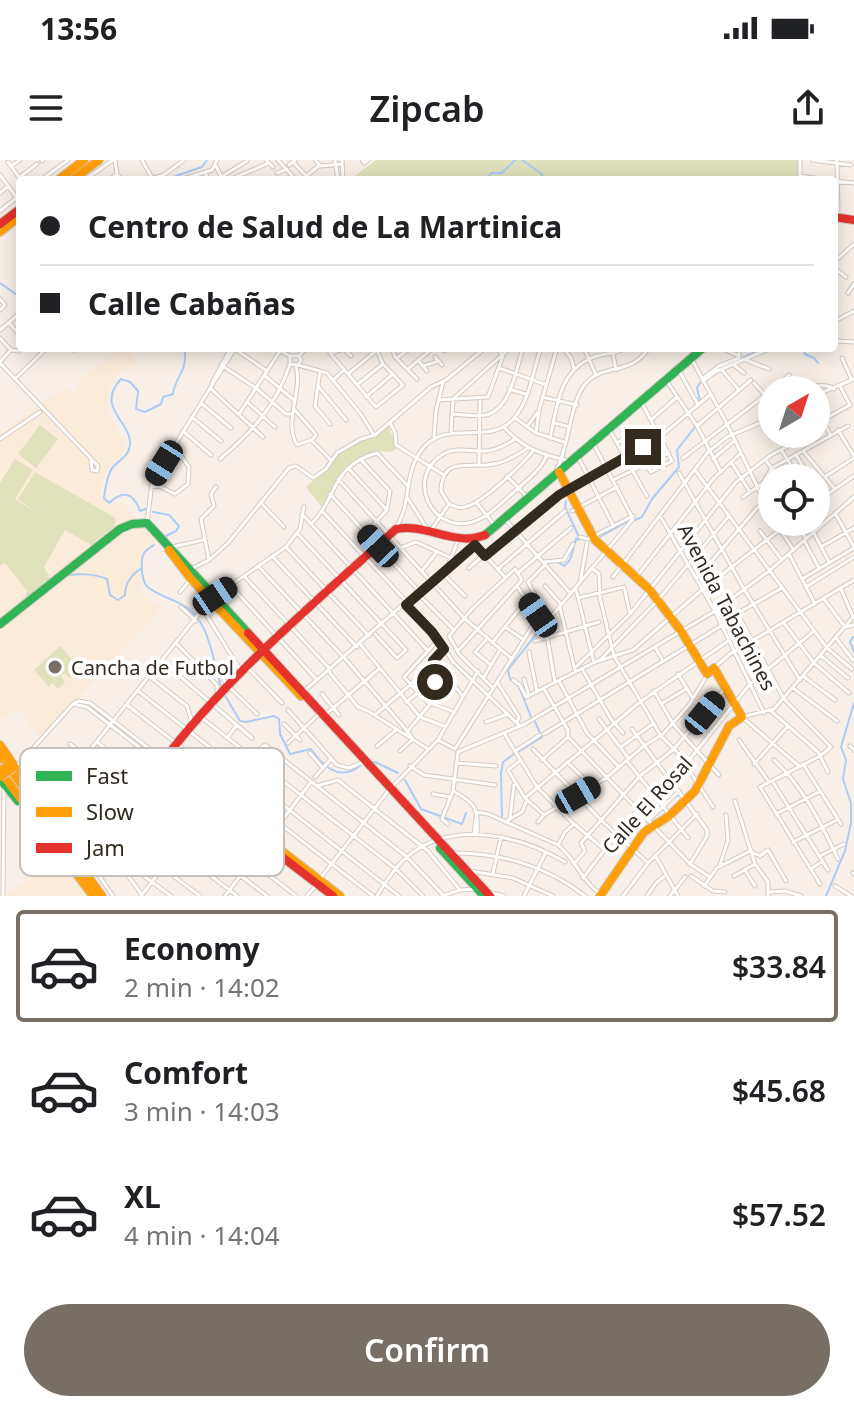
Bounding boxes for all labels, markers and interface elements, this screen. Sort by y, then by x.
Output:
text: 13:56 [40,8,117,49]
text: Zipcab [369,84,485,133]
icon: menu [24,86,68,130]
icon: share [786,86,830,130]
text: Centro de Salud de La Martinica [88,206,562,247]
text: Calle Cabañas [88,283,296,324]
north arrow [758,376,830,448]
map controls [758,376,830,536]
route end [625,429,661,465]
car [141,436,187,490]
button: locate [758,464,830,536]
street label: Avenida Tabachines [672,519,782,695]
car [353,520,403,572]
car [188,573,242,619]
car [514,588,562,642]
place label: Cancha de Futbol [71,654,234,681]
marker: Cancha de Futbol [46,658,64,676]
route start [417,664,453,700]
car [681,687,729,739]
legend [20,748,284,876]
street label: Calle El Rosal [596,750,698,860]
text: Fast [86,760,128,790]
car [551,773,605,817]
text: Slow [86,796,135,826]
text: Jam [84,832,125,862]
text: Economy [124,928,260,969]
icon: car [28,930,100,1002]
text: $33.84 [732,946,826,987]
text: 2 min · 14:02 [124,969,280,1005]
text: Comfort [124,1052,248,1093]
icon: car [28,1054,100,1126]
text: $45.68 [732,1070,826,1111]
text: 3 min · 14:03 [124,1093,280,1129]
text: XL [124,1176,161,1217]
icon: car [28,1178,100,1250]
text: $57.52 [732,1194,826,1235]
text: 4 min · 14:04 [124,1217,280,1253]
button: Confirm [24,1304,830,1396]

